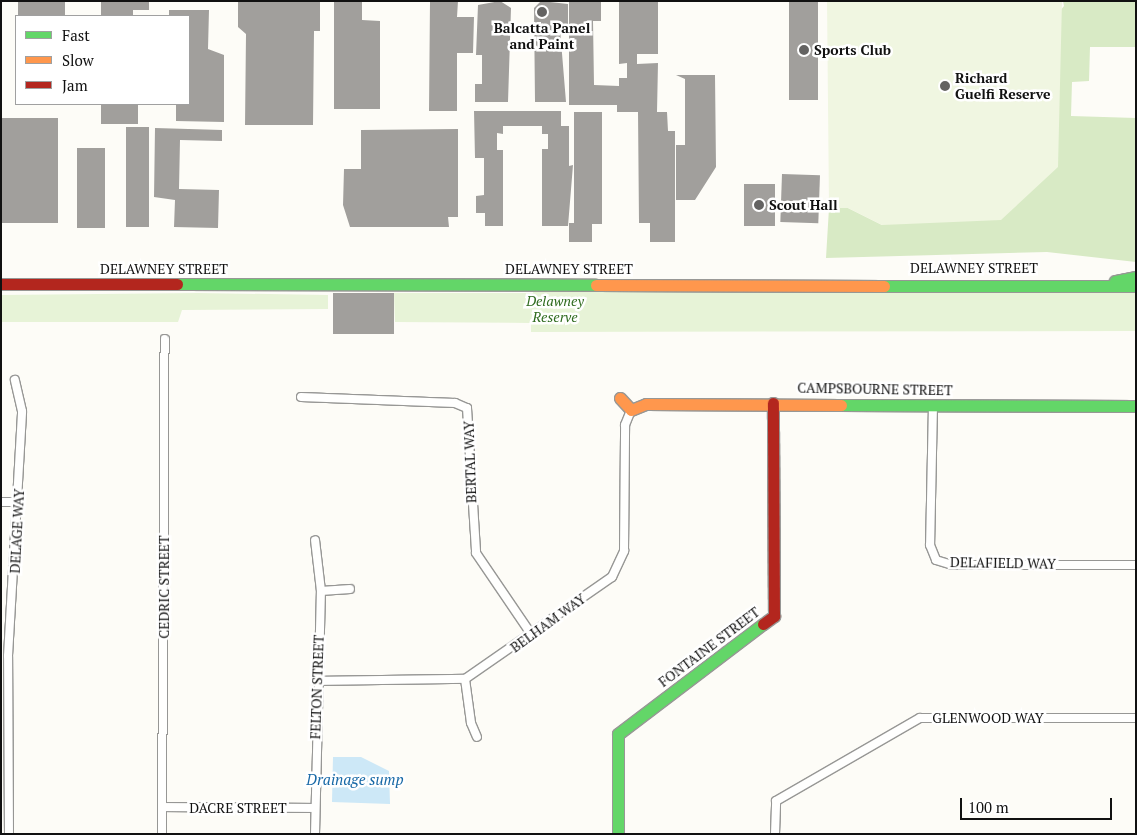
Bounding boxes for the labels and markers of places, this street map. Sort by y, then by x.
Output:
marker: Balcatta Panel and Paint [536,6,548,18]
place label: Balcatta Panel and Paint [494,20,590,52]
place label: Sports Club [814,42,891,58]
marker: Sports Club [798,44,810,56]
place label: Richard Guelfi Reserve [955,70,1051,102]
marker: Richard Guelfi Reserve [939,80,951,92]
place label: Scout Hall [769,197,838,213]
marker: Scout Hall [753,199,765,211]

